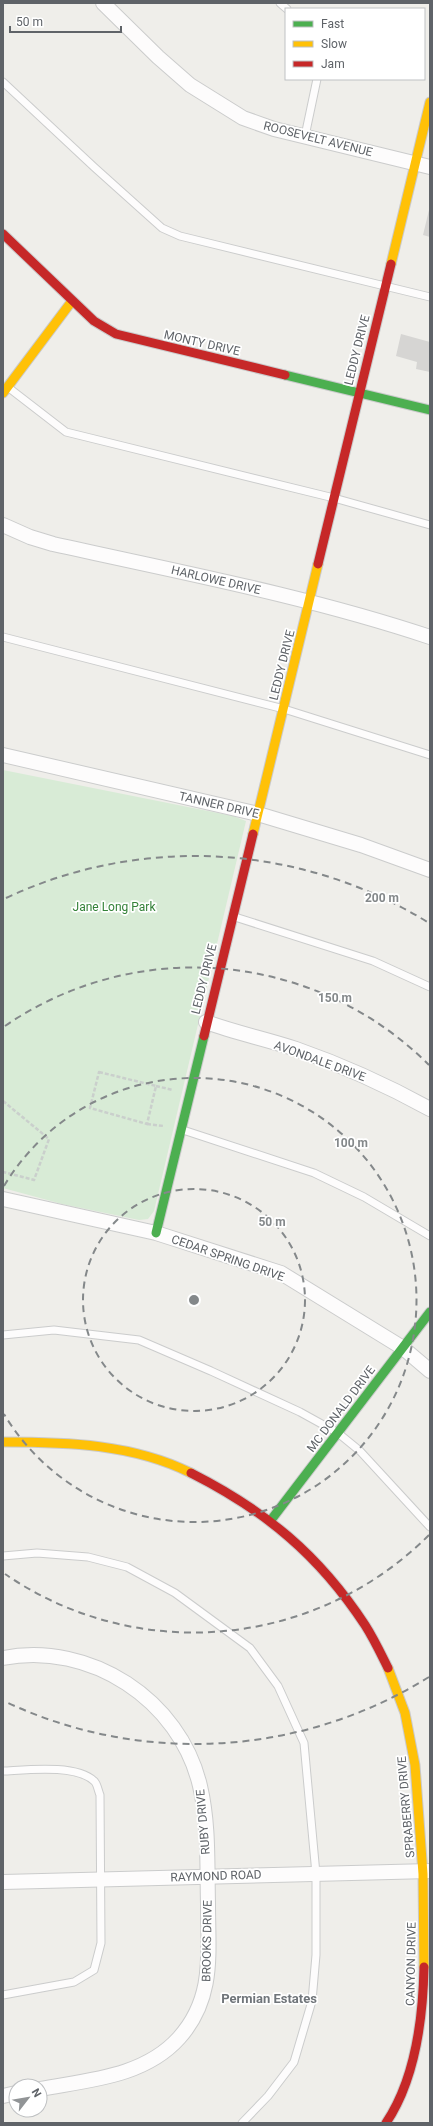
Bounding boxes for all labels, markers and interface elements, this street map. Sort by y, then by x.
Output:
scale bar [10,8,121,34]
legend [285,8,425,80]
text: 50 m [16,15,43,29]
text: Fast [321,17,344,31]
text: Slow [321,37,347,51]
text: Jam [321,57,345,71]
street label: ROOSEVELT AVENUE [262,119,374,159]
street label: LEDDY DRIVE [342,313,373,387]
street label: MONTY DRIVE [163,327,242,359]
street label: HARLOWE DRIVE [170,563,262,597]
street label: LEDDY DRIVE [267,628,298,702]
street label: TANNER DRIVE [178,789,261,821]
text: 200 m [365,891,399,905]
park label: Jane Long Park [73,900,156,914]
street label: LEDDY DRIVE [189,942,220,1016]
text: 150 m [318,991,352,1005]
street label: AVONDALE DRIVE [272,1038,368,1084]
text: 100 m [334,1136,368,1150]
text: 50 m [258,1215,286,1229]
street label: CEDAR SPRING DRIVE [170,1232,287,1284]
centre of rings [187,1293,201,1307]
street label: MC DONALD DRIVE [304,1363,378,1455]
street label: SPRABERRY DRIVE [395,1755,417,1858]
street label: RUBY DRIVE [193,1789,213,1855]
street label: RAYMOND ROAD [170,1867,262,1885]
street label: BROOKS DRIVE [199,1900,215,1982]
street label: CANYON DRIVE [403,1922,419,2006]
district label: Permian Estates [221,1991,317,2006]
north arrow [8,2078,48,2118]
text: N [29,2086,44,2100]

